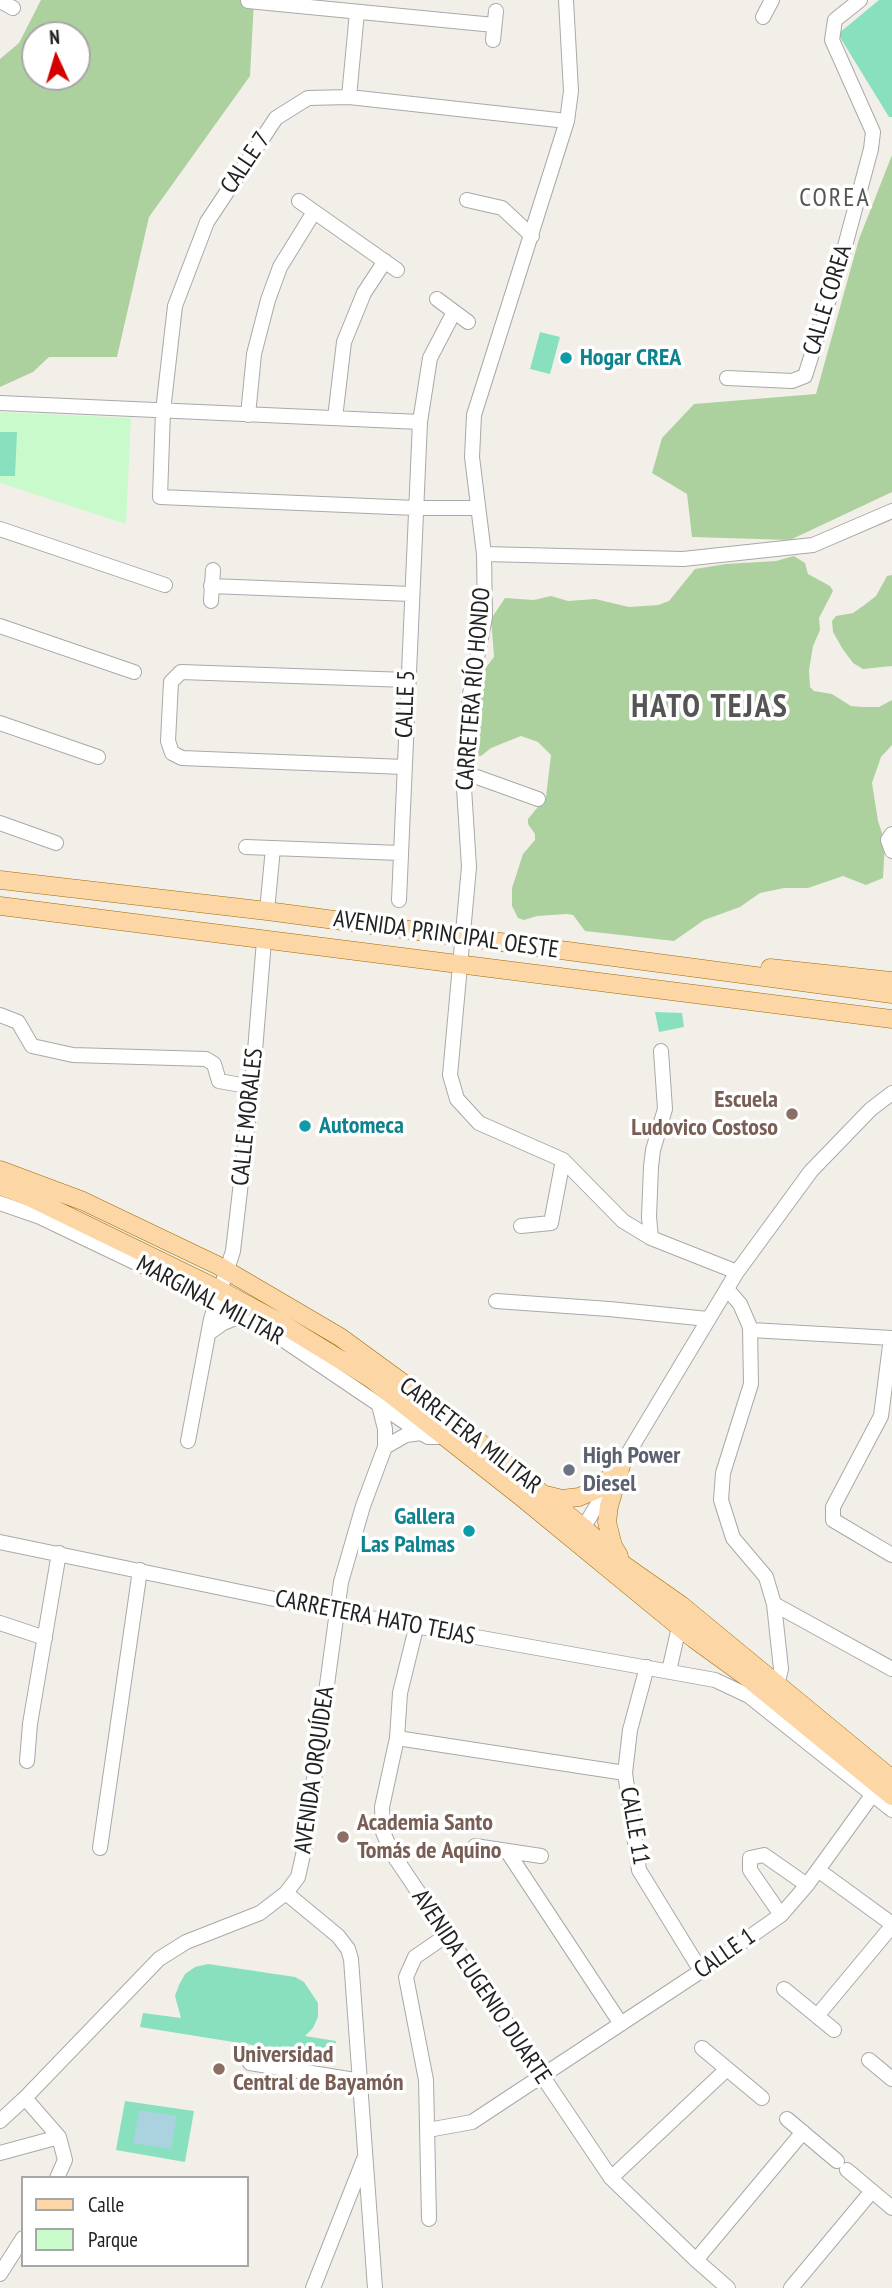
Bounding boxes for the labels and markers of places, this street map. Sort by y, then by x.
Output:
place label: Hogar CREA [580,344,681,372]
marker: Hogar CREA [558,350,574,366]
place label: Escuela Ludovico Costoso [631,1086,778,1142]
marker: Escuela Ludovico Costoso [784,1106,800,1122]
place label: Automeca [319,1112,404,1140]
marker: Automeca [297,1118,313,1134]
place label: High Power Diesel [583,1442,680,1498]
marker: High Power Diesel [561,1462,577,1478]
place label: Gallera Las Palmas [361,1503,455,1559]
marker: Gallera Las Palmas [461,1523,477,1539]
place label: Academia Santo Tomás de Aquino [357,1809,501,1865]
marker: Academia Santo Tomás de Aquino [335,1829,351,1845]
place label: Universidad Central de Bayamón [233,2041,403,2097]
marker: Universidad Central de Bayamón [211,2061,227,2077]

